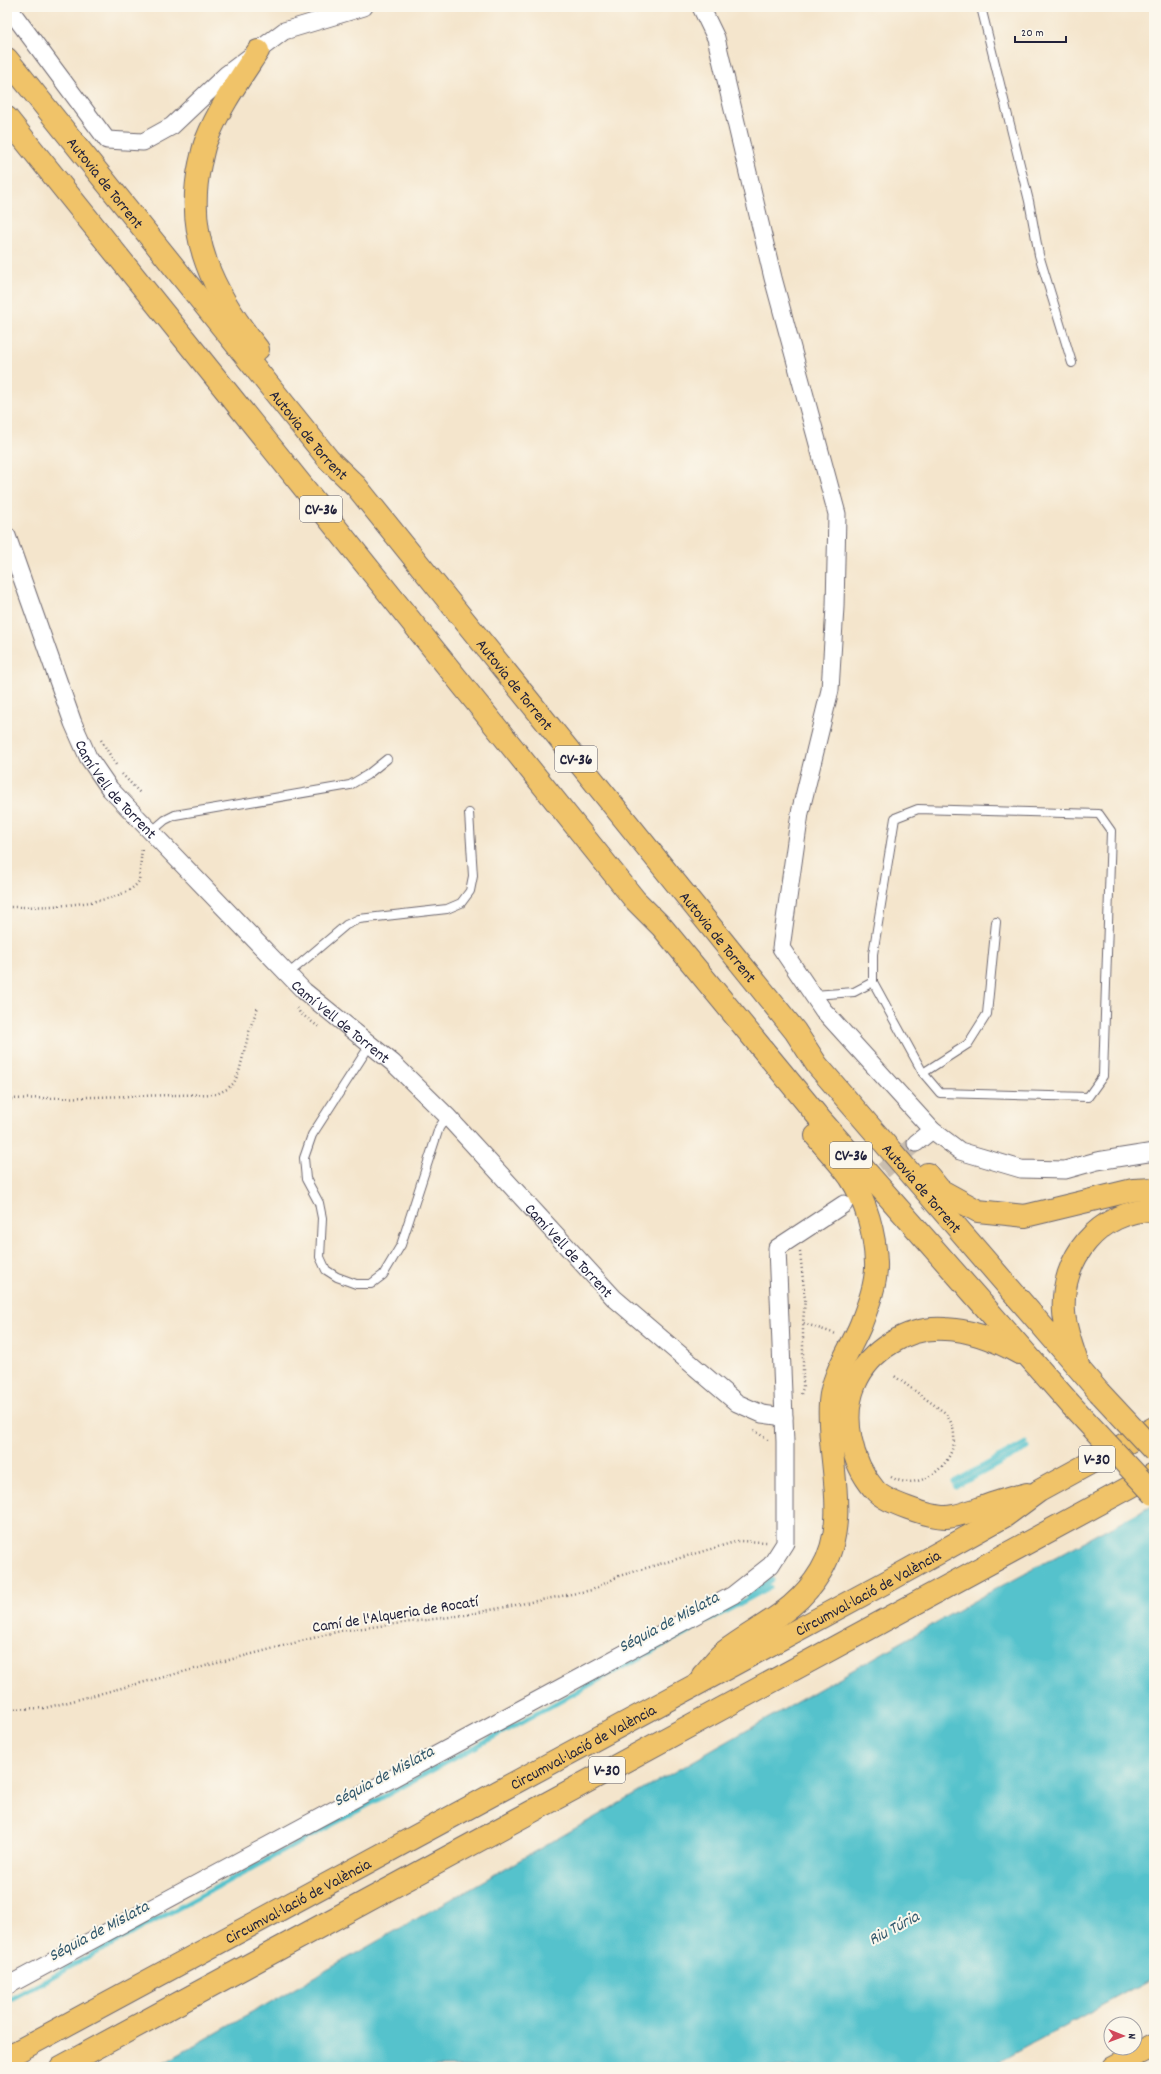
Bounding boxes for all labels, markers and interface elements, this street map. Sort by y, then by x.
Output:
scale bar [1015,18,1066,44]
text: 20 m [1021,25,1044,42]
street label: Autovia de Torrent [60,133,148,235]
street label: Autovia de Torrent [263,386,352,487]
road number: CV-36 [300,496,342,522]
street label: Autovia de Torrent [469,635,558,736]
street label: Camí Vell de Torrent [68,737,161,845]
road number: CV-36 [555,746,597,772]
street label: Autovia de Torrent [673,887,761,989]
street label: Camí Vell de Torrent [285,975,394,1070]
street label: Autovia de Torrent [876,1139,966,1239]
road number: CV-36 [830,1142,872,1168]
street label: Camí Vell de Torrent [518,1199,618,1304]
road number: V-30 [1079,1446,1115,1472]
street label: Circumval·lació de València [792,1545,946,1643]
water label: Séquia de Mislata [615,1587,725,1660]
street label: Camí de l'Alqueria de Rocatí [311,1591,481,1640]
street label: Circumval·lació de València [507,1699,661,1797]
water label: Séquia de Mislata [330,1741,440,1814]
road number: V-30 [589,1757,625,1783]
street label: Circumval·lació de València [221,1853,376,1951]
water label: Séquia de Mislata [45,1896,155,1969]
water label: Riu Túria [865,1906,925,1953]
north arrow [1103,2016,1143,2056]
text: N [1123,2033,1139,2040]

